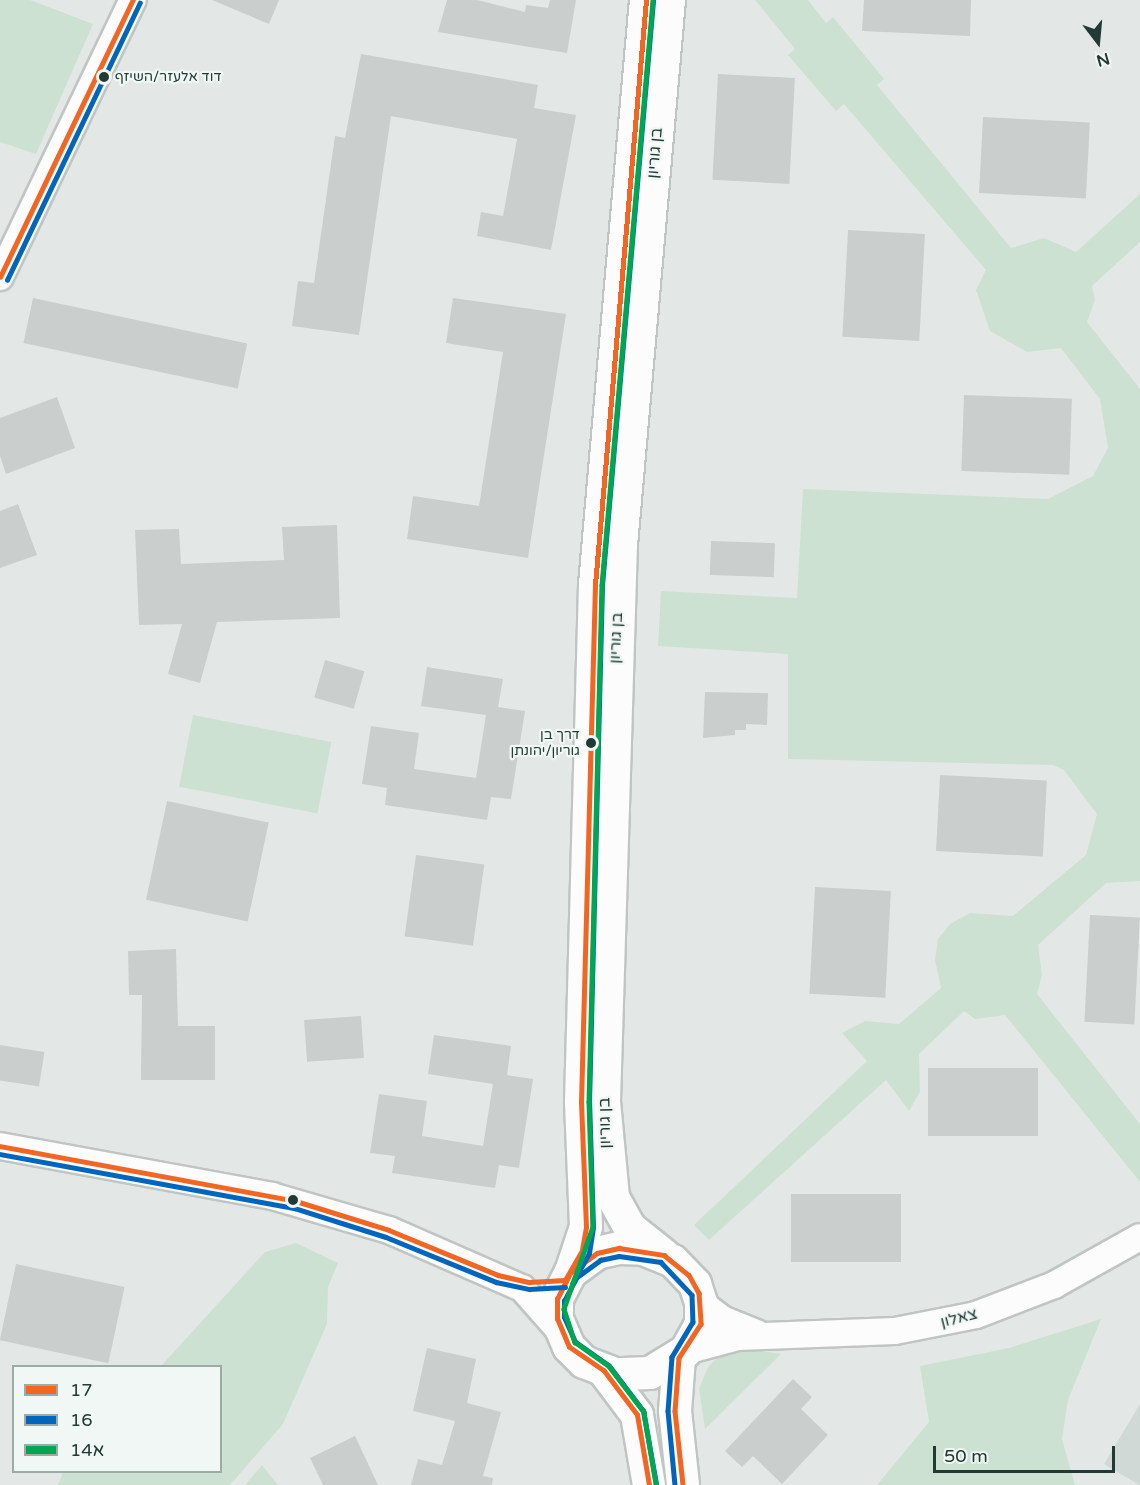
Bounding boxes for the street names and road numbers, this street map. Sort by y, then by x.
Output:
street label: בן גוריון [643,127,667,179]
street label: בן גוריון [605,612,627,664]
street label: בן גוריון [595,1097,615,1149]
street label: צאלון [938,1304,980,1332]

